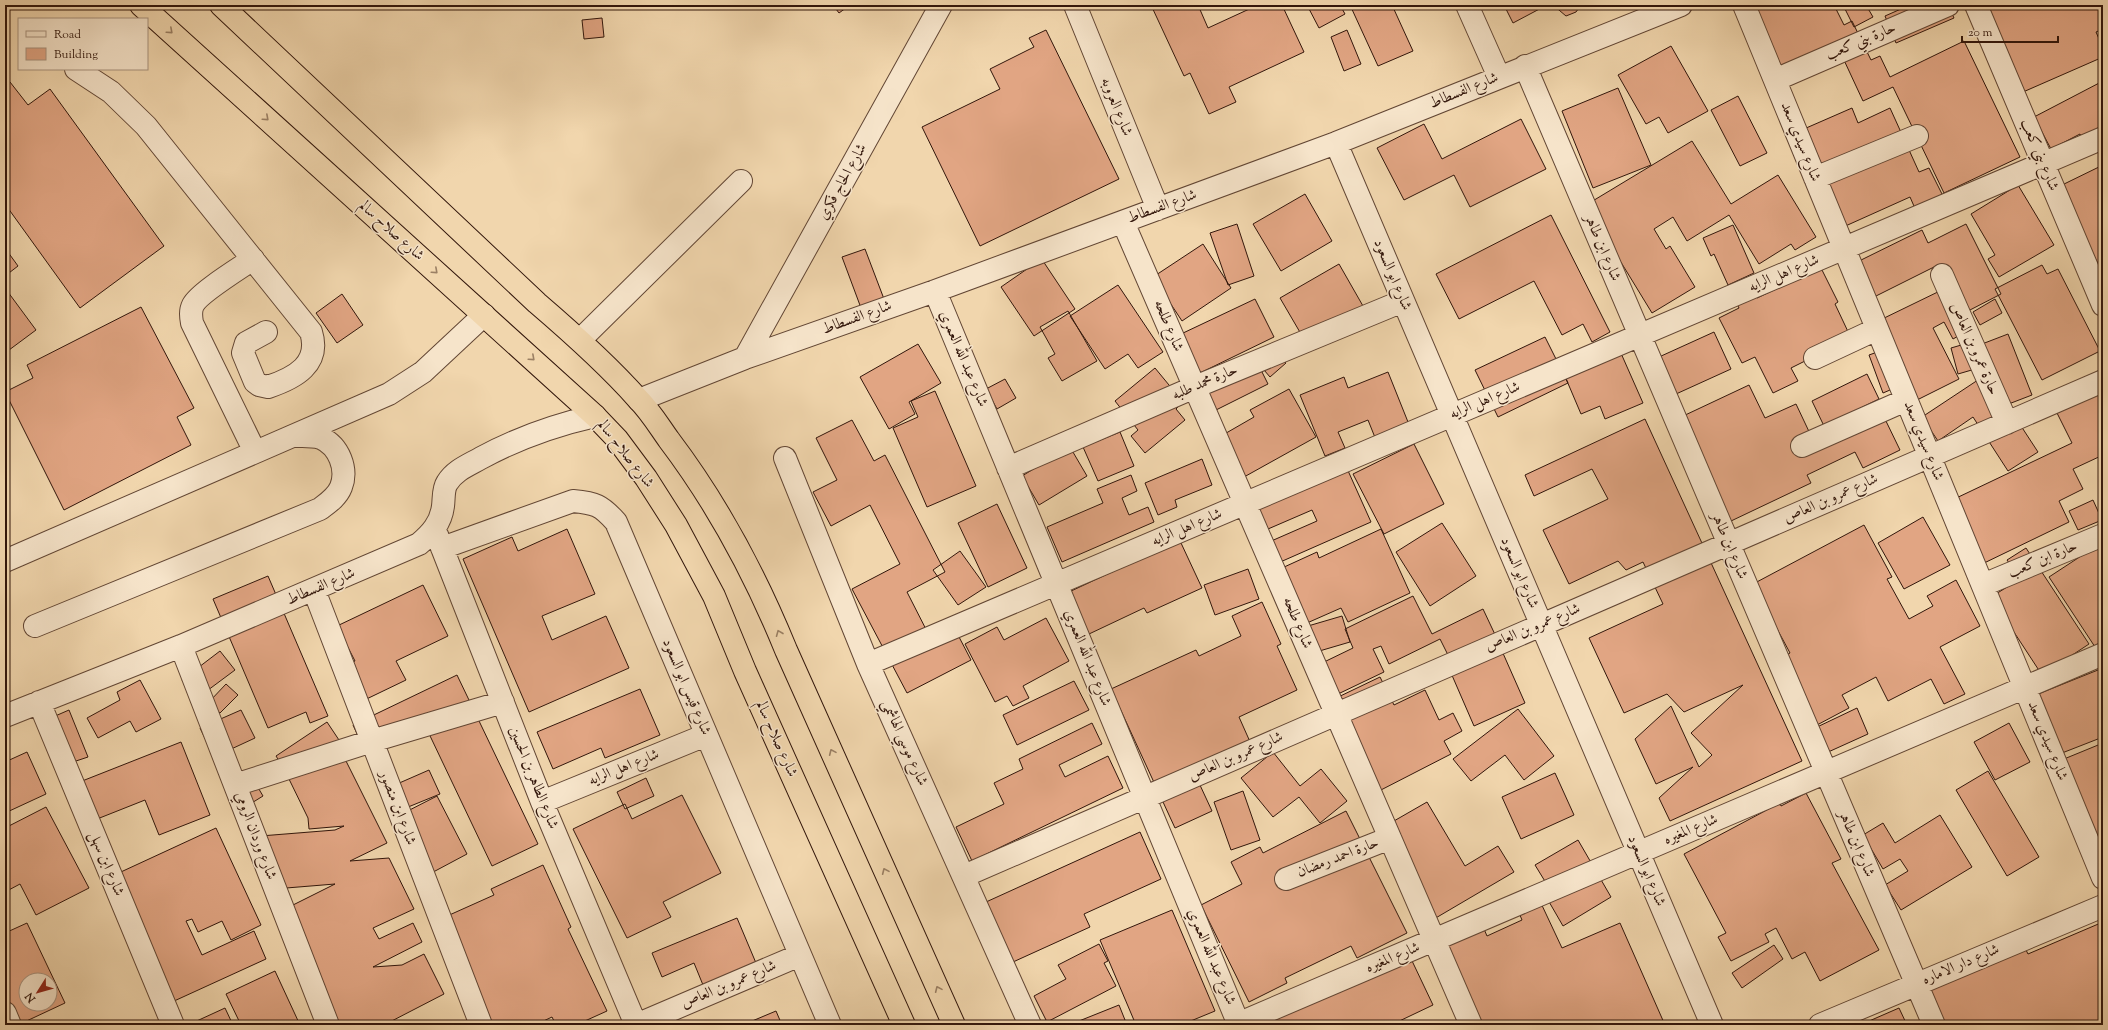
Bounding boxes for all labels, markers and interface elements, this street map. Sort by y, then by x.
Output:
legend [18,18,148,70]
street label: حارة بني كعب [1823,18,1900,68]
scale bar [1962,18,2058,44]
text: 20 m [1968,24,1993,42]
text: Road [54,26,81,44]
one-way arrow [165,27,172,34]
text: Building [54,46,98,64]
street label: شارع الفسطاط [1426,68,1502,115]
street label: شارع العروبه [1094,75,1137,140]
street label: شارع سيدي سعد [1774,99,1826,185]
one-way arrow [261,114,269,121]
street label: شارع بني كعب [2013,116,2064,195]
street label: شارع الحاج فكري [813,140,873,224]
street label: شارع الفسطاط [1124,185,1200,230]
street label: شارع صلاح سالم [353,196,428,267]
street label: شارع ابن طاهر [1577,209,1625,285]
street label: شارع ابو السعود [1367,236,1416,314]
street label: شارع اهل الرايه [1745,250,1823,299]
one-way arrow [430,266,438,274]
street label: شارع الفسطاط [819,296,895,341]
street label: شارع طلحه [1147,297,1188,356]
street label: حارة عمرو بن العاص [1944,299,2004,399]
street label: شارع عبد الله العمري [932,306,996,411]
one-way arrow [527,354,534,361]
street label: حارة محمد طلبه [1169,360,1241,406]
street label: شارع اهل الرايه [1446,377,1524,426]
street label: شارع سيدي سعد [1897,398,1949,484]
street label: شارع صلاح سالم [591,415,658,493]
street label: شارع عمرو بن العاص [1780,469,1882,530]
street label: شارع اهل الرايه [1148,504,1226,553]
street label: شارع ابن طاهر [1704,507,1752,583]
street label: شارع ابو السعود [1494,534,1543,612]
street label: حارة ابن كعب [2005,536,2081,584]
street label: شارع الفسطاط [283,563,359,612]
street label: شارع طلحه [1276,594,1317,653]
street label: شارع عمرو بن العاص [1482,598,1584,658]
street label: شارع عبد الله العمري [1057,605,1119,710]
one-way arrow [776,630,784,637]
street label: شارع قيس ابو السعود [655,635,716,739]
street label: شارع موسي الهاشمي [874,696,932,790]
street label: شارع صلاح سالم [749,697,802,781]
street label: شارع سيدي سعد [2021,698,2073,784]
street label: شارع الطاهر بن الحسين [502,724,563,833]
street label: شارع عمرو بن العاص [1185,727,1287,788]
street label: شارع اهل الرايه [585,744,663,793]
one-way arrow [829,749,837,757]
street label: شارع ابن منصور [372,766,421,849]
street label: شارع وردان الرومي [228,789,281,883]
street label: شارع ابن طاهر [1831,805,1879,881]
street label: شارع المغيره [1661,809,1722,852]
street label: شارع ابن سهل [82,828,129,900]
street label: شارع ابو السعود [1621,832,1670,910]
street label: حارة احمد رمضان [1294,833,1382,883]
one-way arrow [882,867,890,875]
street label: شارع عبد الله العمري [1180,904,1244,1009]
street label: شارع المغيره [1363,937,1424,980]
street label: شارع دار الاماره [1919,939,2003,992]
street label: شارع عمرو بن العاص [678,955,780,1015]
north arrow [18,972,58,1012]
one-way arrow [935,986,943,993]
text: N [22,989,40,1007]

